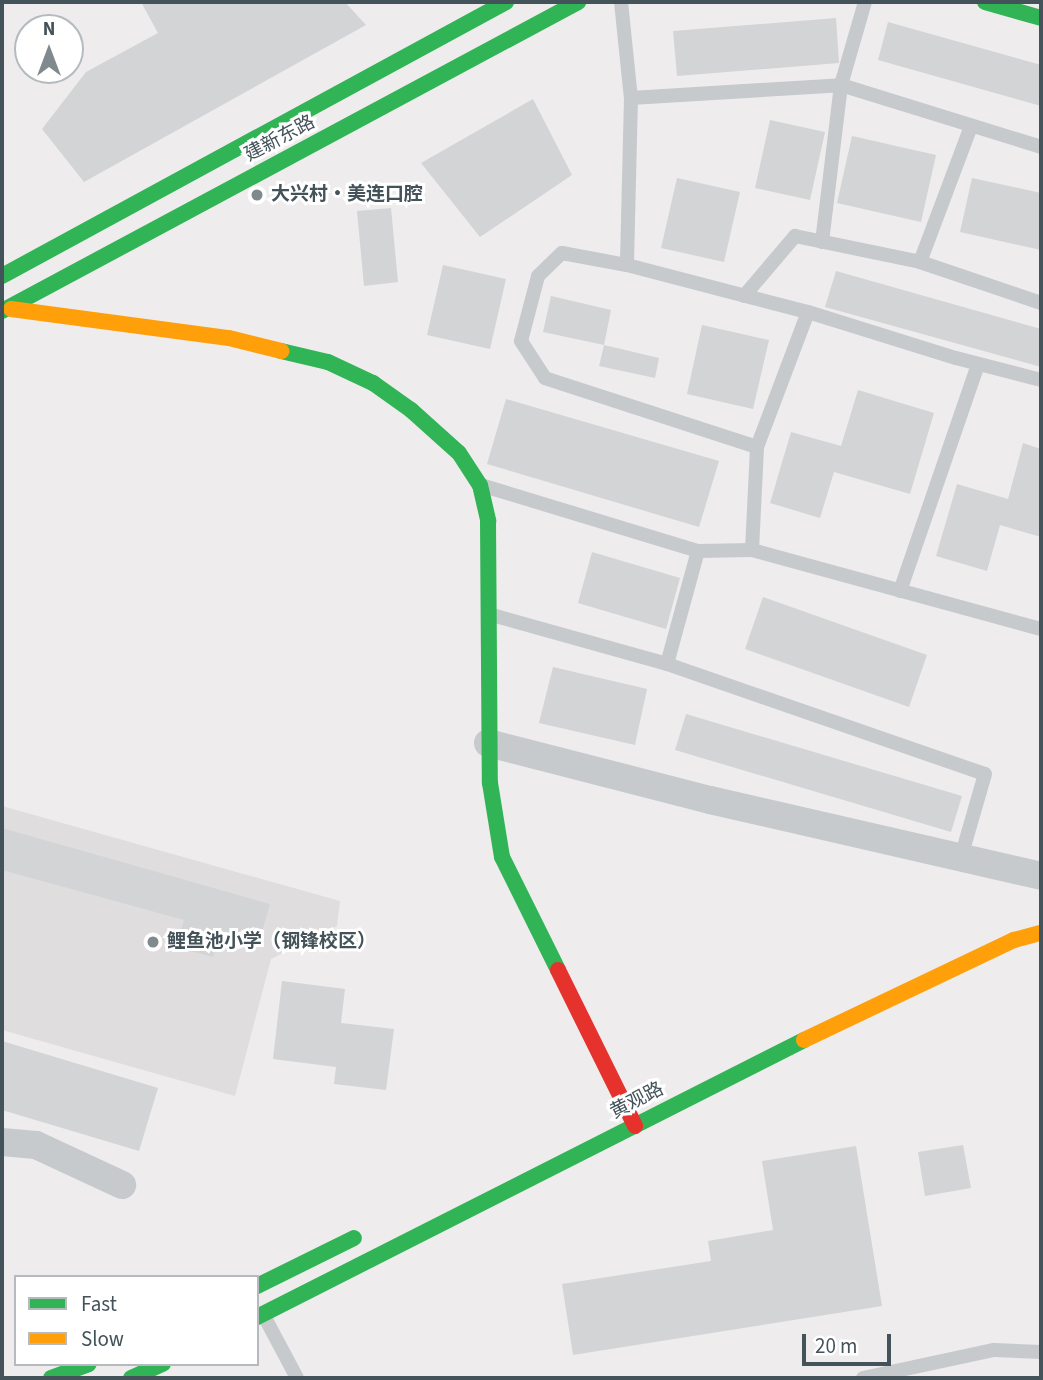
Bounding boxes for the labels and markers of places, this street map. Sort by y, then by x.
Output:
place label: 大兴村‧美连口腔 [271,184,423,206]
marker: 大兴村‧美连口腔 [249,187,265,203]
place label: 鲤鱼池小学（钢锋校区） [167,931,376,953]
marker: 鲤鱼池小学（钢锋校区） [145,934,161,950]

